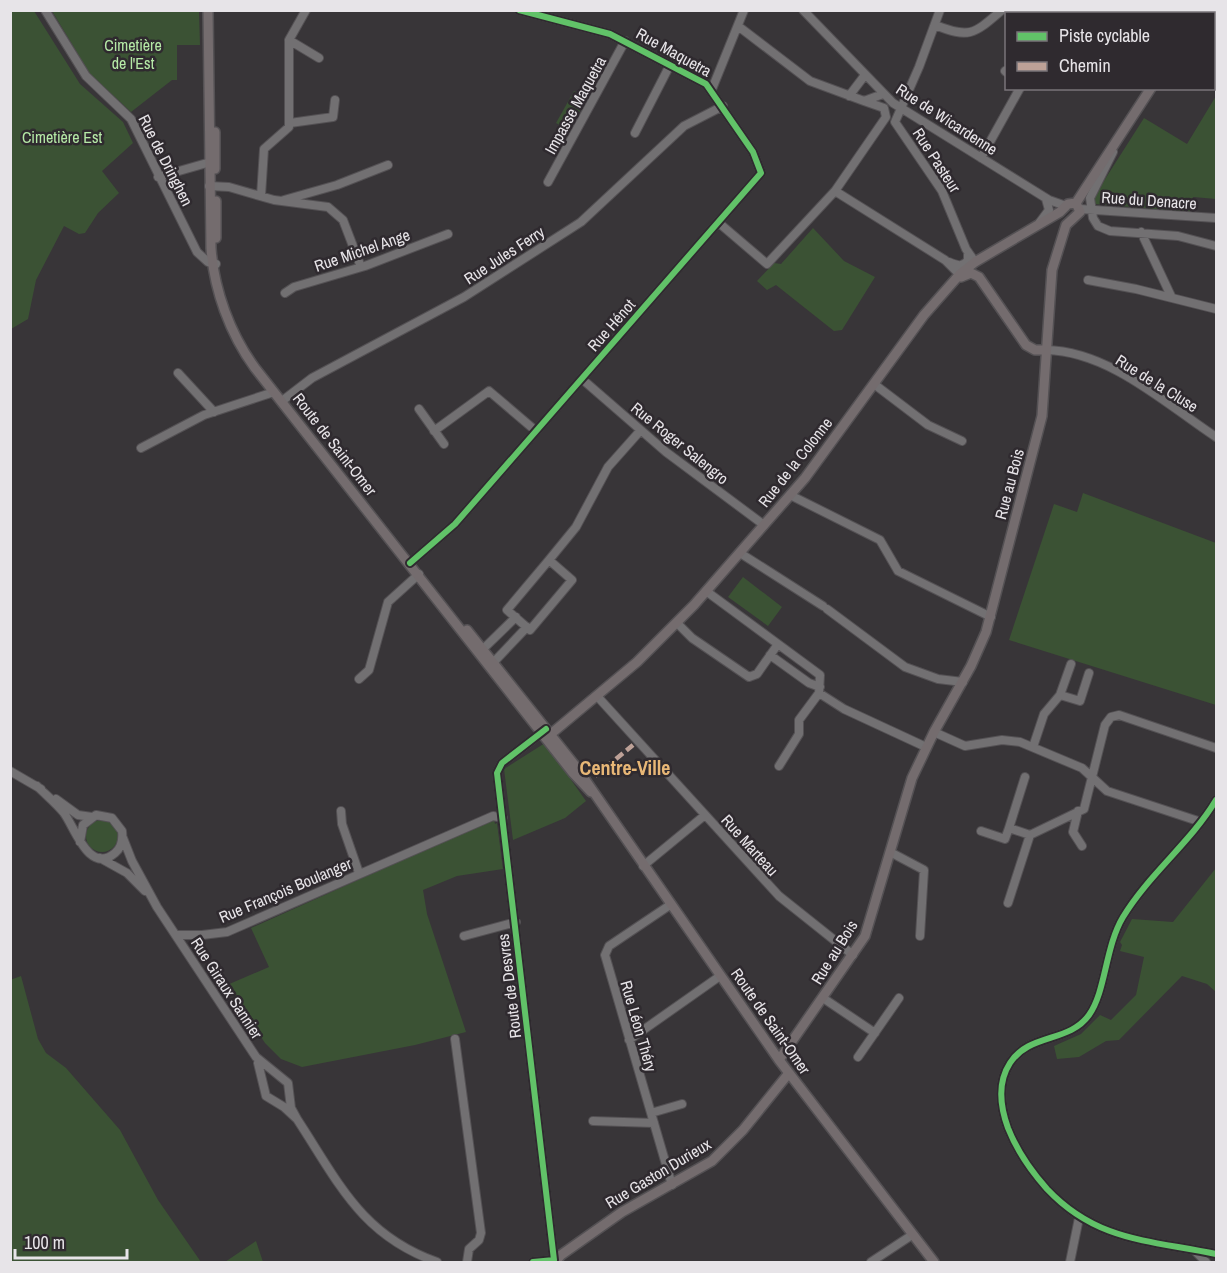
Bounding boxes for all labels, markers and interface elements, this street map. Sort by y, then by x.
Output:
legend [1005,12,1215,90]
street label: Rue Maquetra [632,22,716,82]
text: Piste cyclable [1059,23,1150,48]
park label: Cimetière de l'Est [104,34,162,74]
street label: Impasse Maquetra [539,52,611,158]
text: Chemin [1059,53,1111,78]
street label: Rue de Wicardenne [892,78,1002,160]
street label: Rue de Dringhen [134,110,198,210]
street label: Rue Pasteur [908,123,966,197]
park label: Cimetière Est [22,126,102,148]
street label: Rue du Denacre [1101,186,1197,214]
street label: Rue Jules Ferry [459,220,549,289]
street label: Rue Michel Ange [311,223,413,277]
street label: Rue Hénot [582,294,640,356]
street label: Rue de la Cluse [1112,349,1202,417]
street label: Route de Saint-Omer [288,388,382,500]
street label: Rue Roger Salengro [627,397,733,489]
street label: Rue de la Colonne [753,412,837,512]
street label: Rue au Bois [989,446,1029,522]
district label: Centre-Ville [580,754,670,781]
street label: Rue Marteau [716,809,784,881]
street label: Rue François Boulanger [215,852,355,928]
street label: Rue au Bois [806,916,862,988]
street label: Rue Giraux Sannier [186,933,268,1043]
street label: Route de Desvres [492,933,526,1039]
street label: Route de Saint-Omer [726,964,816,1079]
street label: Rue Léon Théry [615,978,663,1075]
street label: Rue Gaston Durieux [601,1133,715,1213]
scale bar [15,1222,128,1260]
text: 100 m [24,1230,65,1255]

